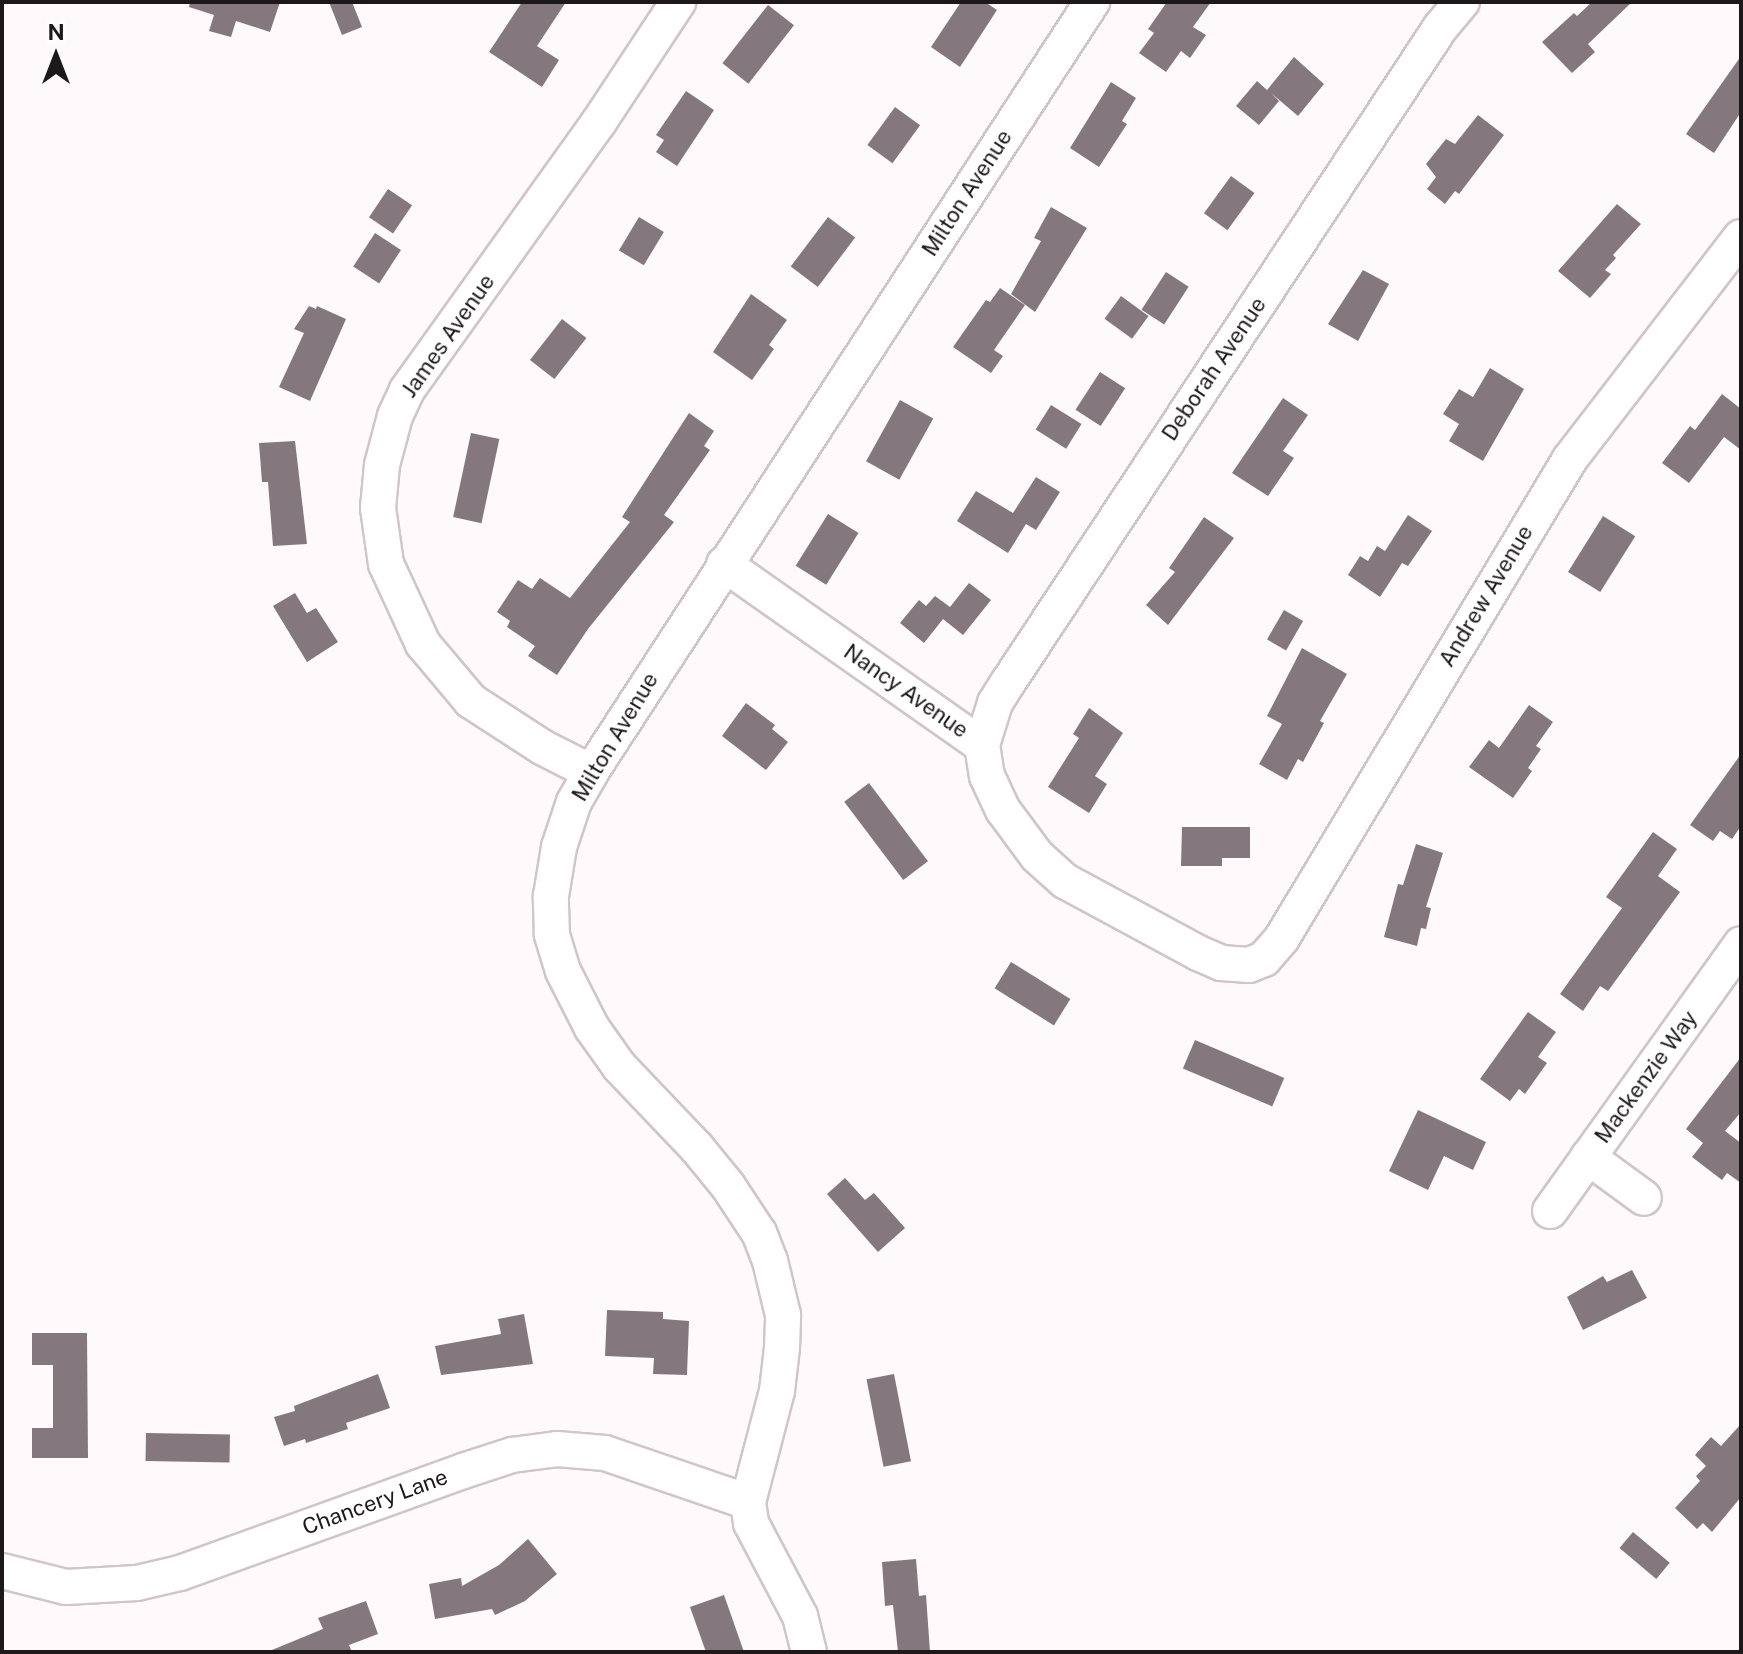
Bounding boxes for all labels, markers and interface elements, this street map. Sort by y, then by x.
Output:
north arrow [16,16,96,96]
text: N [47,19,65,45]
street label: Milton Avenue [916,125,1018,261]
street label: James Avenue [396,269,500,403]
street label: Deborah Avenue [1156,292,1272,446]
street label: Andrew Avenue [1433,520,1539,672]
street label: Nancy Avenue [839,638,973,744]
street label: Milton Avenue [566,668,664,806]
street label: Mackenzie Way [1589,1005,1703,1149]
street label: Chancery Lane [299,1463,451,1541]

